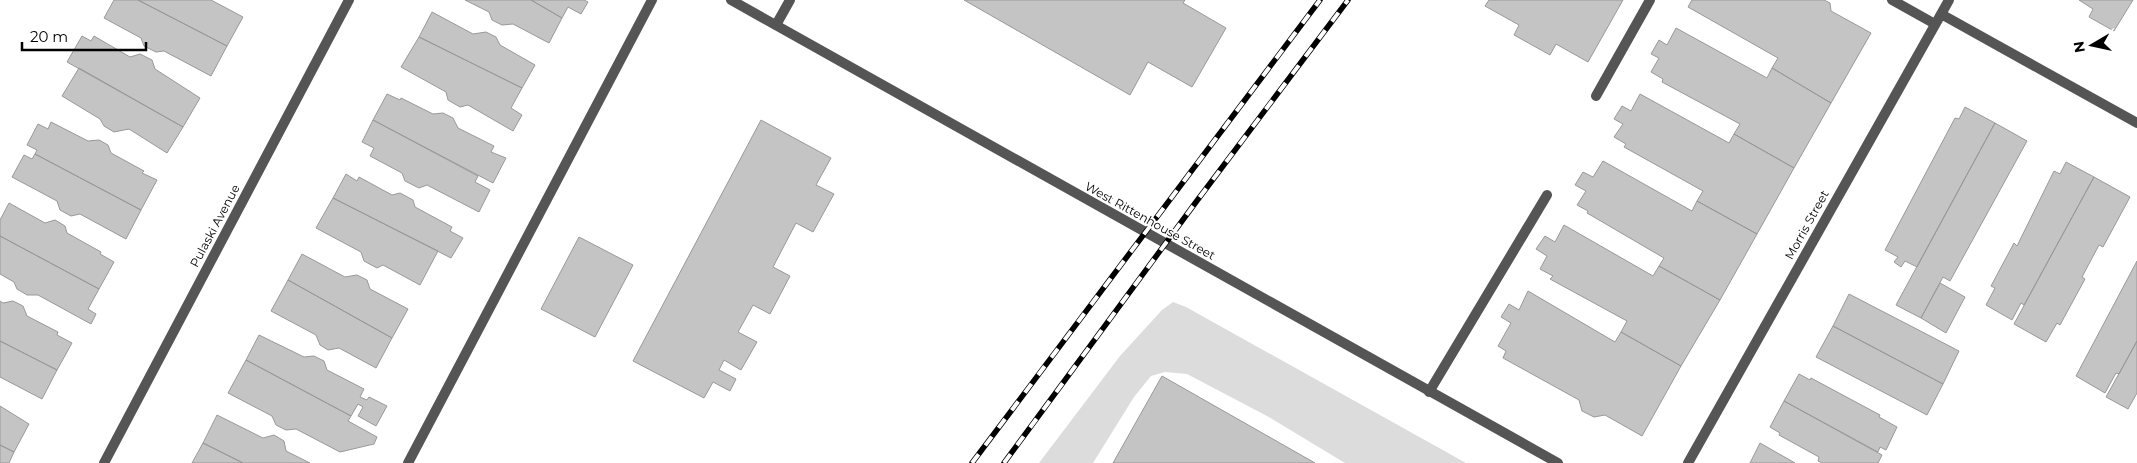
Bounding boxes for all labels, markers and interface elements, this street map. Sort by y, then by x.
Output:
scale bar [22,20,146,52]
north arrow [2067,20,2117,70]
text: 20 m [30,27,68,46]
text: N [2069,40,2089,54]
street label: West Rittenhouse Street [1083,178,1218,263]
street label: Pulaski Avenue [186,182,243,270]
street label: Morris Street [1781,187,1832,262]

